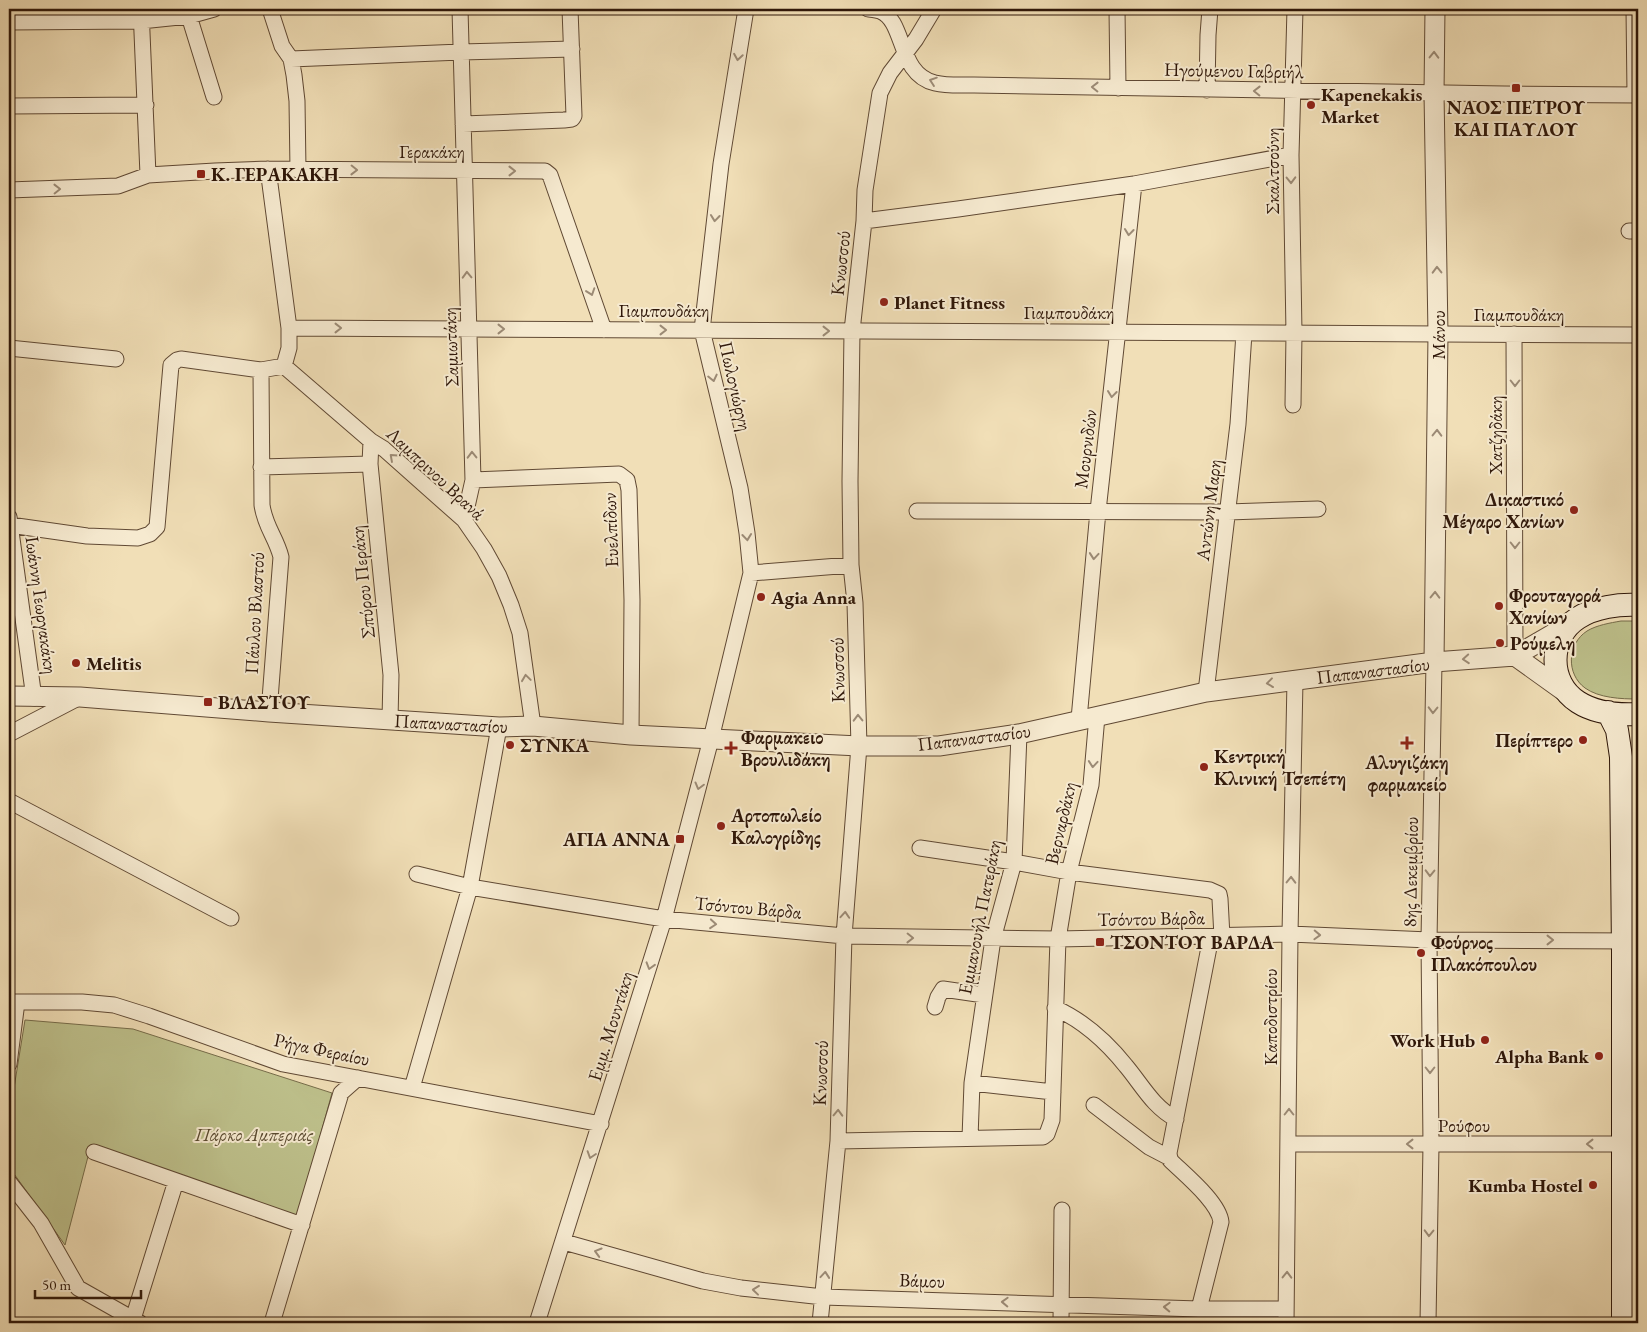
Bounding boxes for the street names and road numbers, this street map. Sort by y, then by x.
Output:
street label: Ηγούμενου Γαβριήλ [1164,57,1304,84]
street label: Σκαλτσούνη [1260,127,1285,215]
street label: Γερακάκη [399,139,465,164]
street label: Κνωσσού [825,229,856,297]
street label: Γιαμπουδάκη [618,298,710,323]
street label: Γιαμπουδάκη [1023,300,1115,325]
street label: Γιαμπουδάκη [1473,302,1565,327]
street label: Σαμιωτάκη [437,307,464,387]
street label: Μάνου [1426,310,1451,360]
street label: Πωλογιώργη [713,339,758,433]
street label: Χατζηδάκη [1483,396,1508,475]
street label: Μουρνιδών [1068,408,1103,490]
street label: Λαμπρινου Βρανά [380,421,491,526]
street label: Αντώνη Μαρη [1190,458,1227,563]
street label: Ευελπίδων [597,492,624,568]
street label: Σπύρου Περάκη [344,524,381,640]
street label: Ιωάννη Γεωργακάκη [19,535,64,675]
street label: Πάυλου Βλαστού [239,551,270,675]
street label: Κνωσσού [824,637,851,703]
street label: Παπαναστασίου [1315,651,1431,690]
street label: Παπαναστασίου [393,708,509,739]
street label: Παπαναστασίου [916,718,1032,757]
street label: Βερναρδάκη [1039,779,1082,867]
street label: 8ης Δεκεμβρίου [1397,816,1424,928]
street label: Εμμανουήλ Πατεράκη [952,837,1007,997]
street label: Τσόντου Βάρδα [693,890,803,925]
street label: Τσόντου Βάρδα [1097,905,1205,932]
street label: Εμμ. Μουντάκη [582,968,639,1084]
street label: Καποδιστρίου [1258,969,1283,1065]
street label: Ρήγα Φεραίου [272,1027,372,1072]
street label: Κνωσσού [807,1040,834,1106]
street label: Ρούφου [1438,1113,1490,1138]
street label: Βάμου [899,1267,945,1294]

